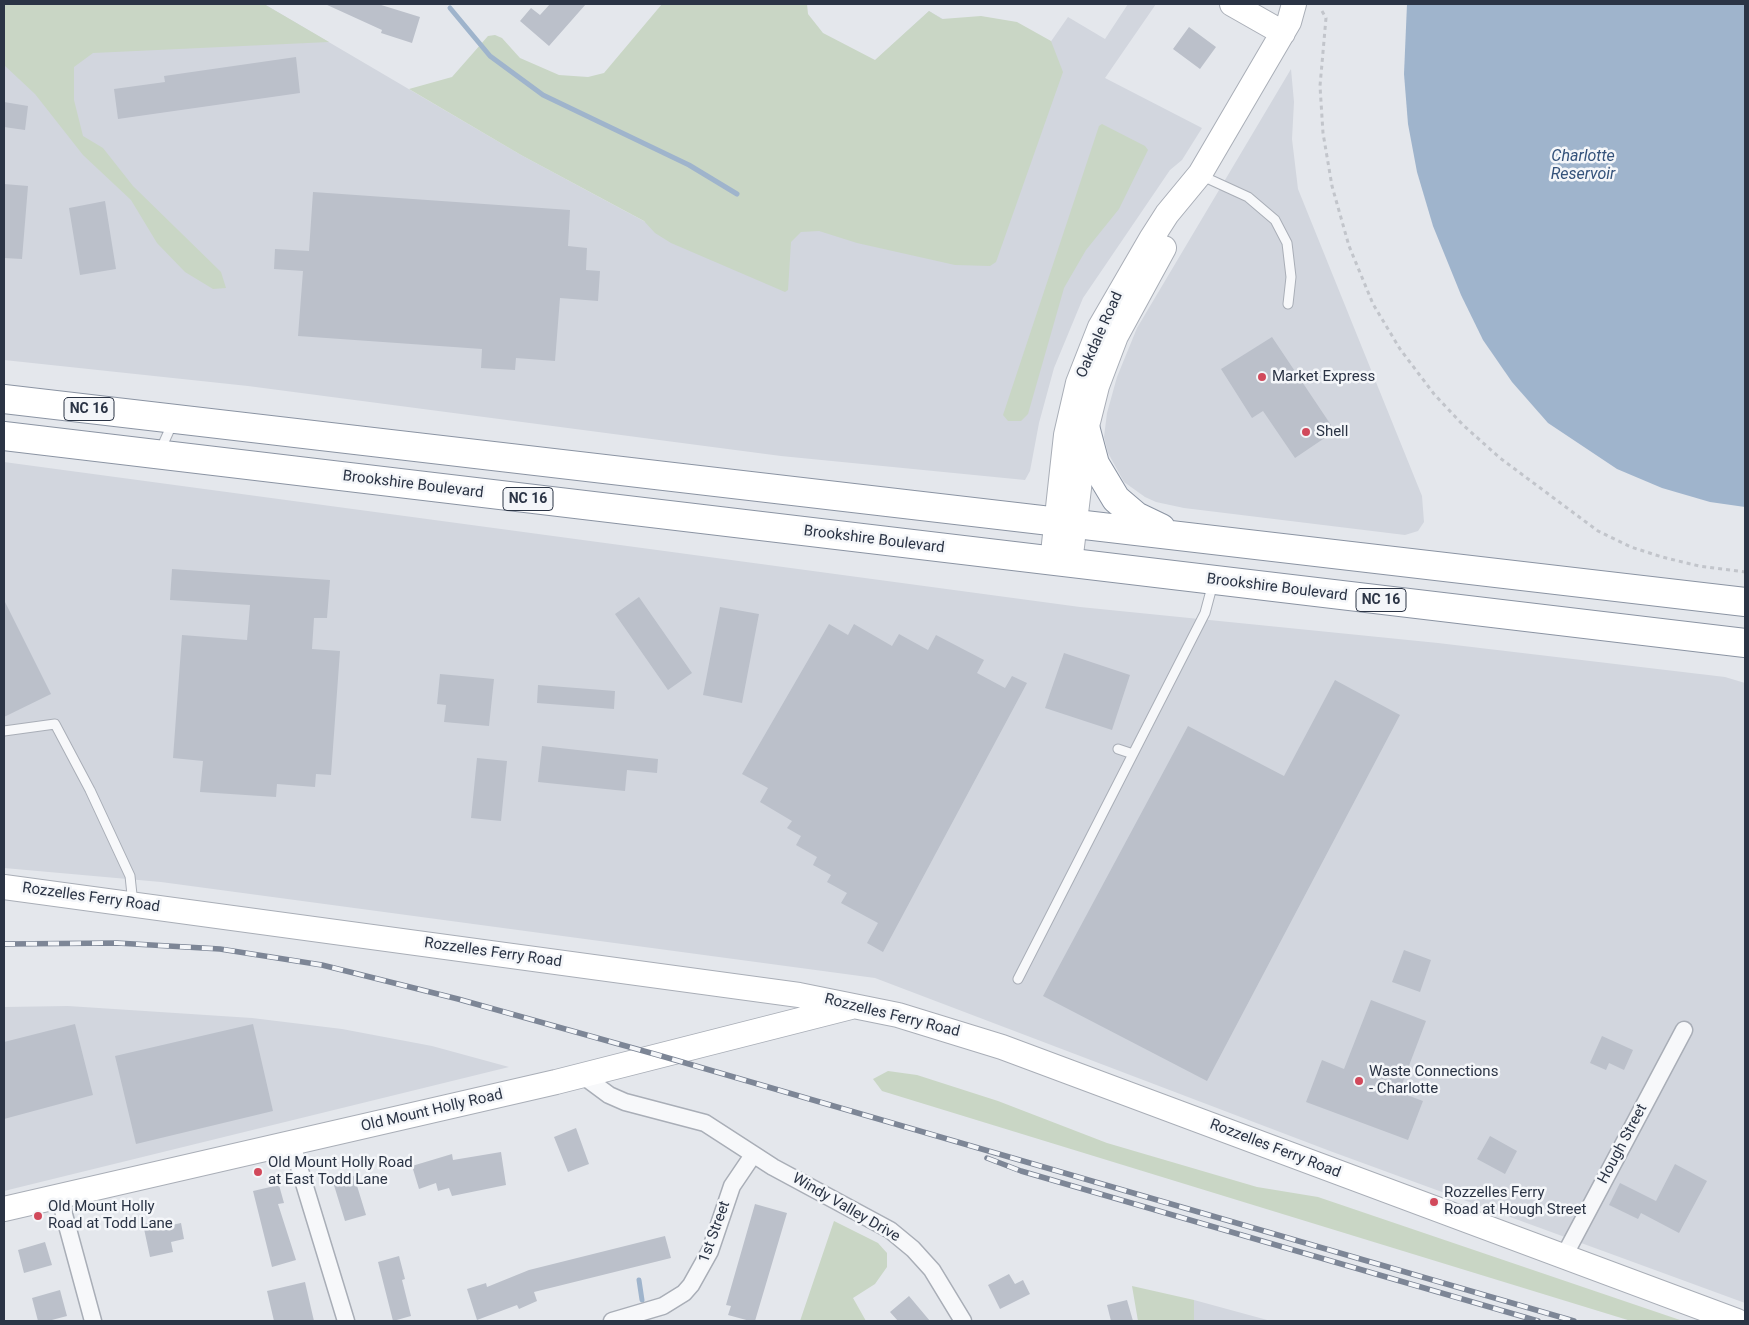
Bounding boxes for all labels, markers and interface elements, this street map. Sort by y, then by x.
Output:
water label: Charlotte Reservoir [1551,147,1615,185]
street label: Oakdale Road [1073,289,1127,381]
place label: Market Express [1272,368,1375,386]
marker: Market Express [1256,371,1268,383]
road number: NC 16 [64,398,114,420]
place label: Shell [1316,423,1348,441]
marker: Shell [1300,426,1312,438]
street label: Brookshire Boulevard [342,467,484,503]
road number: NC 16 [503,488,553,510]
street label: Brookshire Boulevard [803,522,945,558]
street label: Brookshire Boulevard [1206,570,1348,606]
road number: NC 16 [1356,588,1406,612]
street label: Rozzelles Ferry Road [21,879,161,917]
street label: Rozzelles Ferry Road [423,934,563,972]
street label: Rozzelles Ferry Road [823,990,961,1042]
place label: Waste Connections - Charlotte [1369,1063,1498,1098]
marker: Waste Connections - Charlotte [1353,1075,1365,1087]
street label: Old Mount Holly Road [359,1086,505,1136]
street label: Hough Street [1595,1101,1651,1187]
street label: Rozzelles Ferry Road [1207,1116,1343,1182]
place label: Old Mount Holly Road at East Todd Lane [268,1154,413,1189]
marker: Old Mount Holly Road at East Todd Lane [252,1166,264,1178]
street label: Windy Valley Drive [789,1170,903,1246]
place label: Rozzelles Ferry Road at Hough Street [1444,1184,1586,1219]
marker: Rozzelles Ferry Road at Hough Street [1428,1196,1440,1208]
place label: Old Mount Holly Road at Todd Lane [48,1198,173,1233]
street label: 1st Street [696,1199,734,1265]
marker: Old Mount Holly Road at Todd Lane [32,1210,44,1222]

